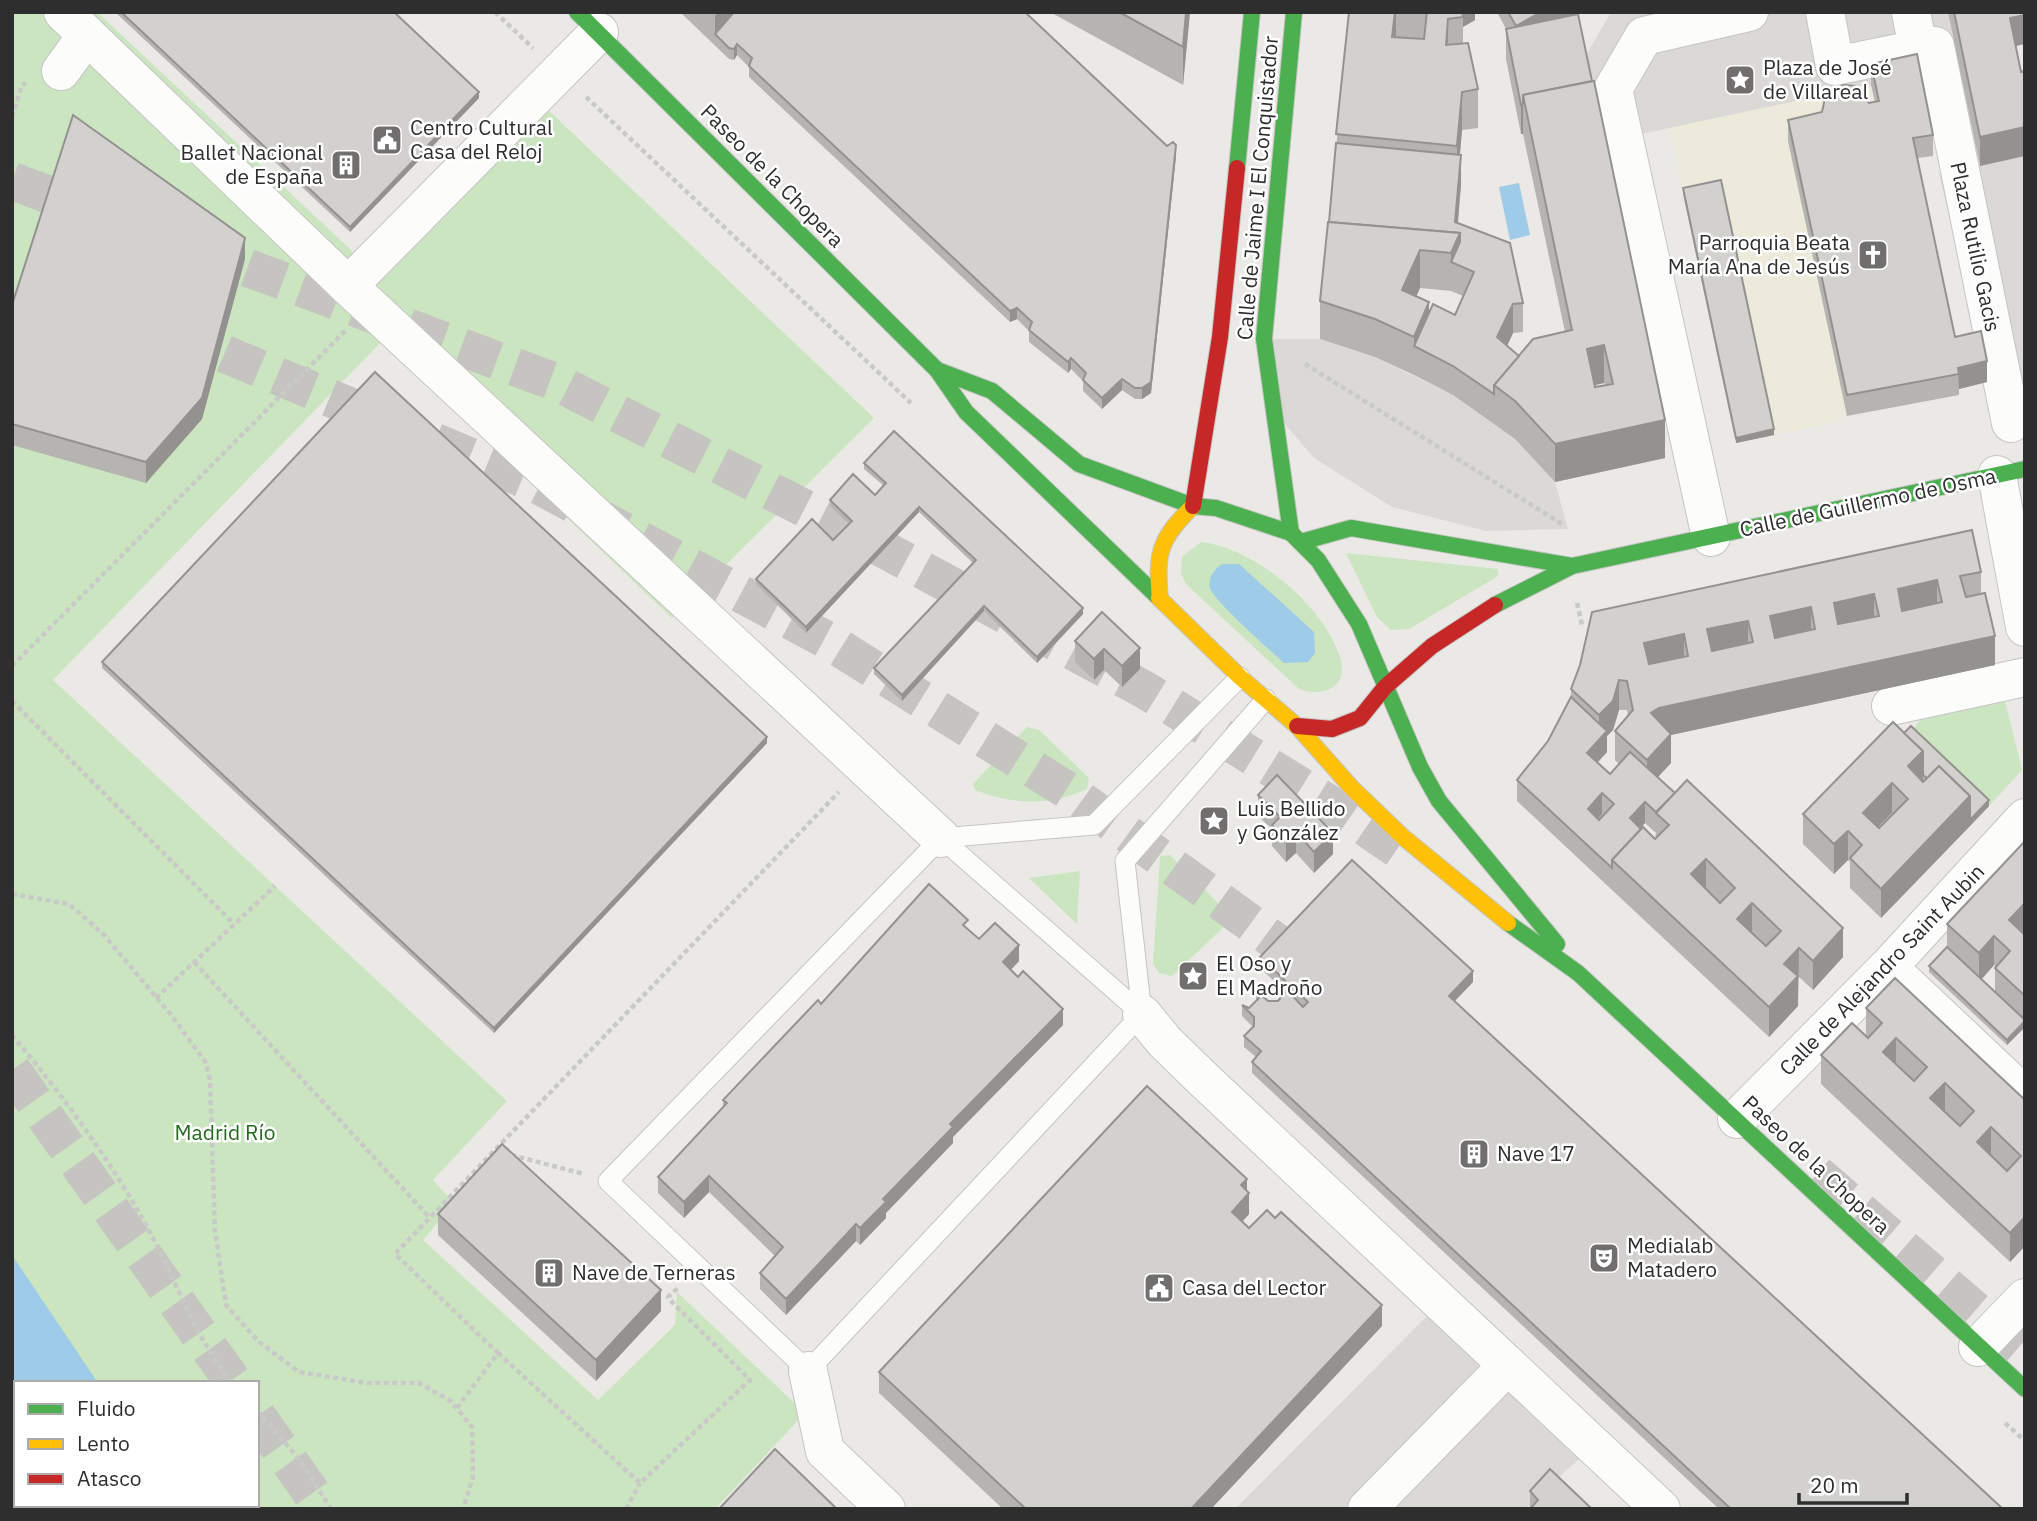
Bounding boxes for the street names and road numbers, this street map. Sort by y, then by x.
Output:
street label: Calle de Jaime I El Conquistador [1230,34,1284,341]
street label: Paseo de la Chopera [695,98,850,253]
street label: Plaza Rutilio Gacis [1944,159,2008,334]
street label: Calle de Guillermo de Osma [1737,461,1999,543]
street label: Calle de Alejandro Saint Aubin [1773,857,1990,1081]
street label: Paseo de la Chopera [1737,1089,1896,1240]

